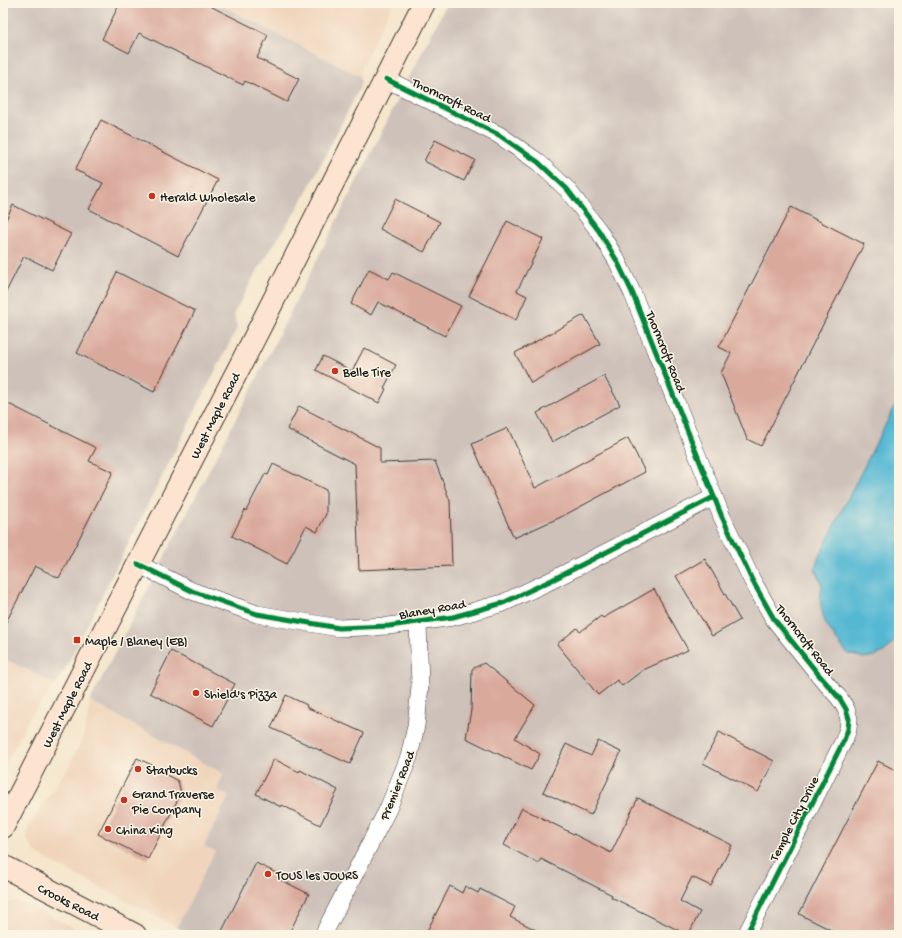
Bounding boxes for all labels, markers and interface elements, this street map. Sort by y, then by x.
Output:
street label: Thorncroft Road [408,75,494,127]
marker: Herald Wholesale [147,191,157,201]
place label: Herald Wholesale [160,191,256,206]
street label: Thorncroft Road [641,308,688,396]
marker: Belle Tire [330,366,340,376]
place label: Belle Tire [342,366,391,381]
street label: West Maple Road [188,369,245,462]
street label: Blaney Road [397,597,468,624]
street label: Thorncroft Road [771,601,837,680]
marker: Maple / Blaney (EB) [72,635,82,645]
place label: Maple / Blaney (EB) [85,635,188,650]
street label: West Maple Road [40,658,97,751]
marker: Shield's Pizza [191,688,201,698]
place label: Shield's Pizza [204,688,278,703]
street label: Premier Road [377,748,420,824]
marker: Starbucks [133,764,143,774]
place label: Starbucks [146,764,198,779]
street label: Temple City Drive [767,774,823,865]
place label: Grand Traverse Pie Company [131,788,215,818]
marker: Grand Traverse Pie Company [119,795,129,805]
marker: China King [103,824,113,834]
place label: China King [116,824,173,839]
marker: TOUS les JOURS [263,869,273,879]
place label: TOUS les JOURS [275,869,359,884]
street label: Crooks Road [35,881,102,926]

